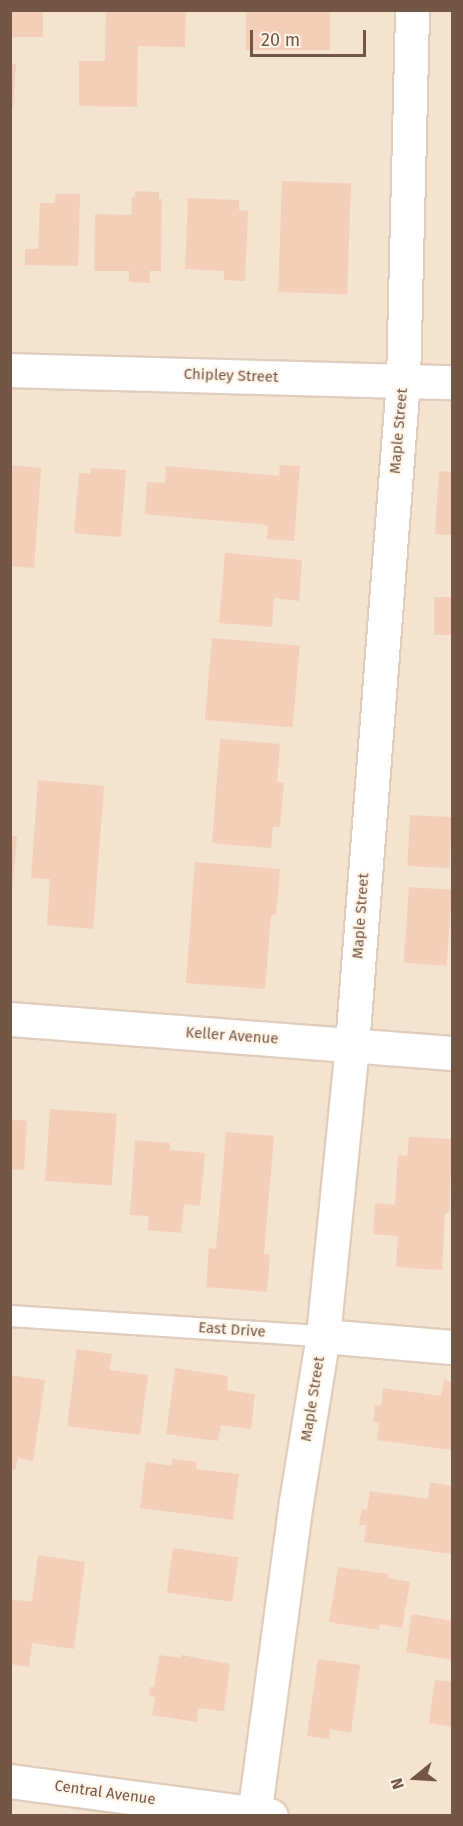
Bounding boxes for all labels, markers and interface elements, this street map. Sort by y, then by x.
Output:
scale bar [253,18,368,56]
text: 20 m [261,29,300,51]
street label: Chipley Street [183,365,279,387]
street label: Maple Street [386,387,412,475]
street label: Maple Street [349,873,373,959]
street label: Keller Avenue [185,1024,279,1048]
street label: East Drive [198,1319,266,1341]
street label: Maple Street [297,1355,329,1443]
north arrow [385,1748,445,1808]
text: N [387,1776,408,1792]
street label: Central Avenue [53,1777,157,1809]

